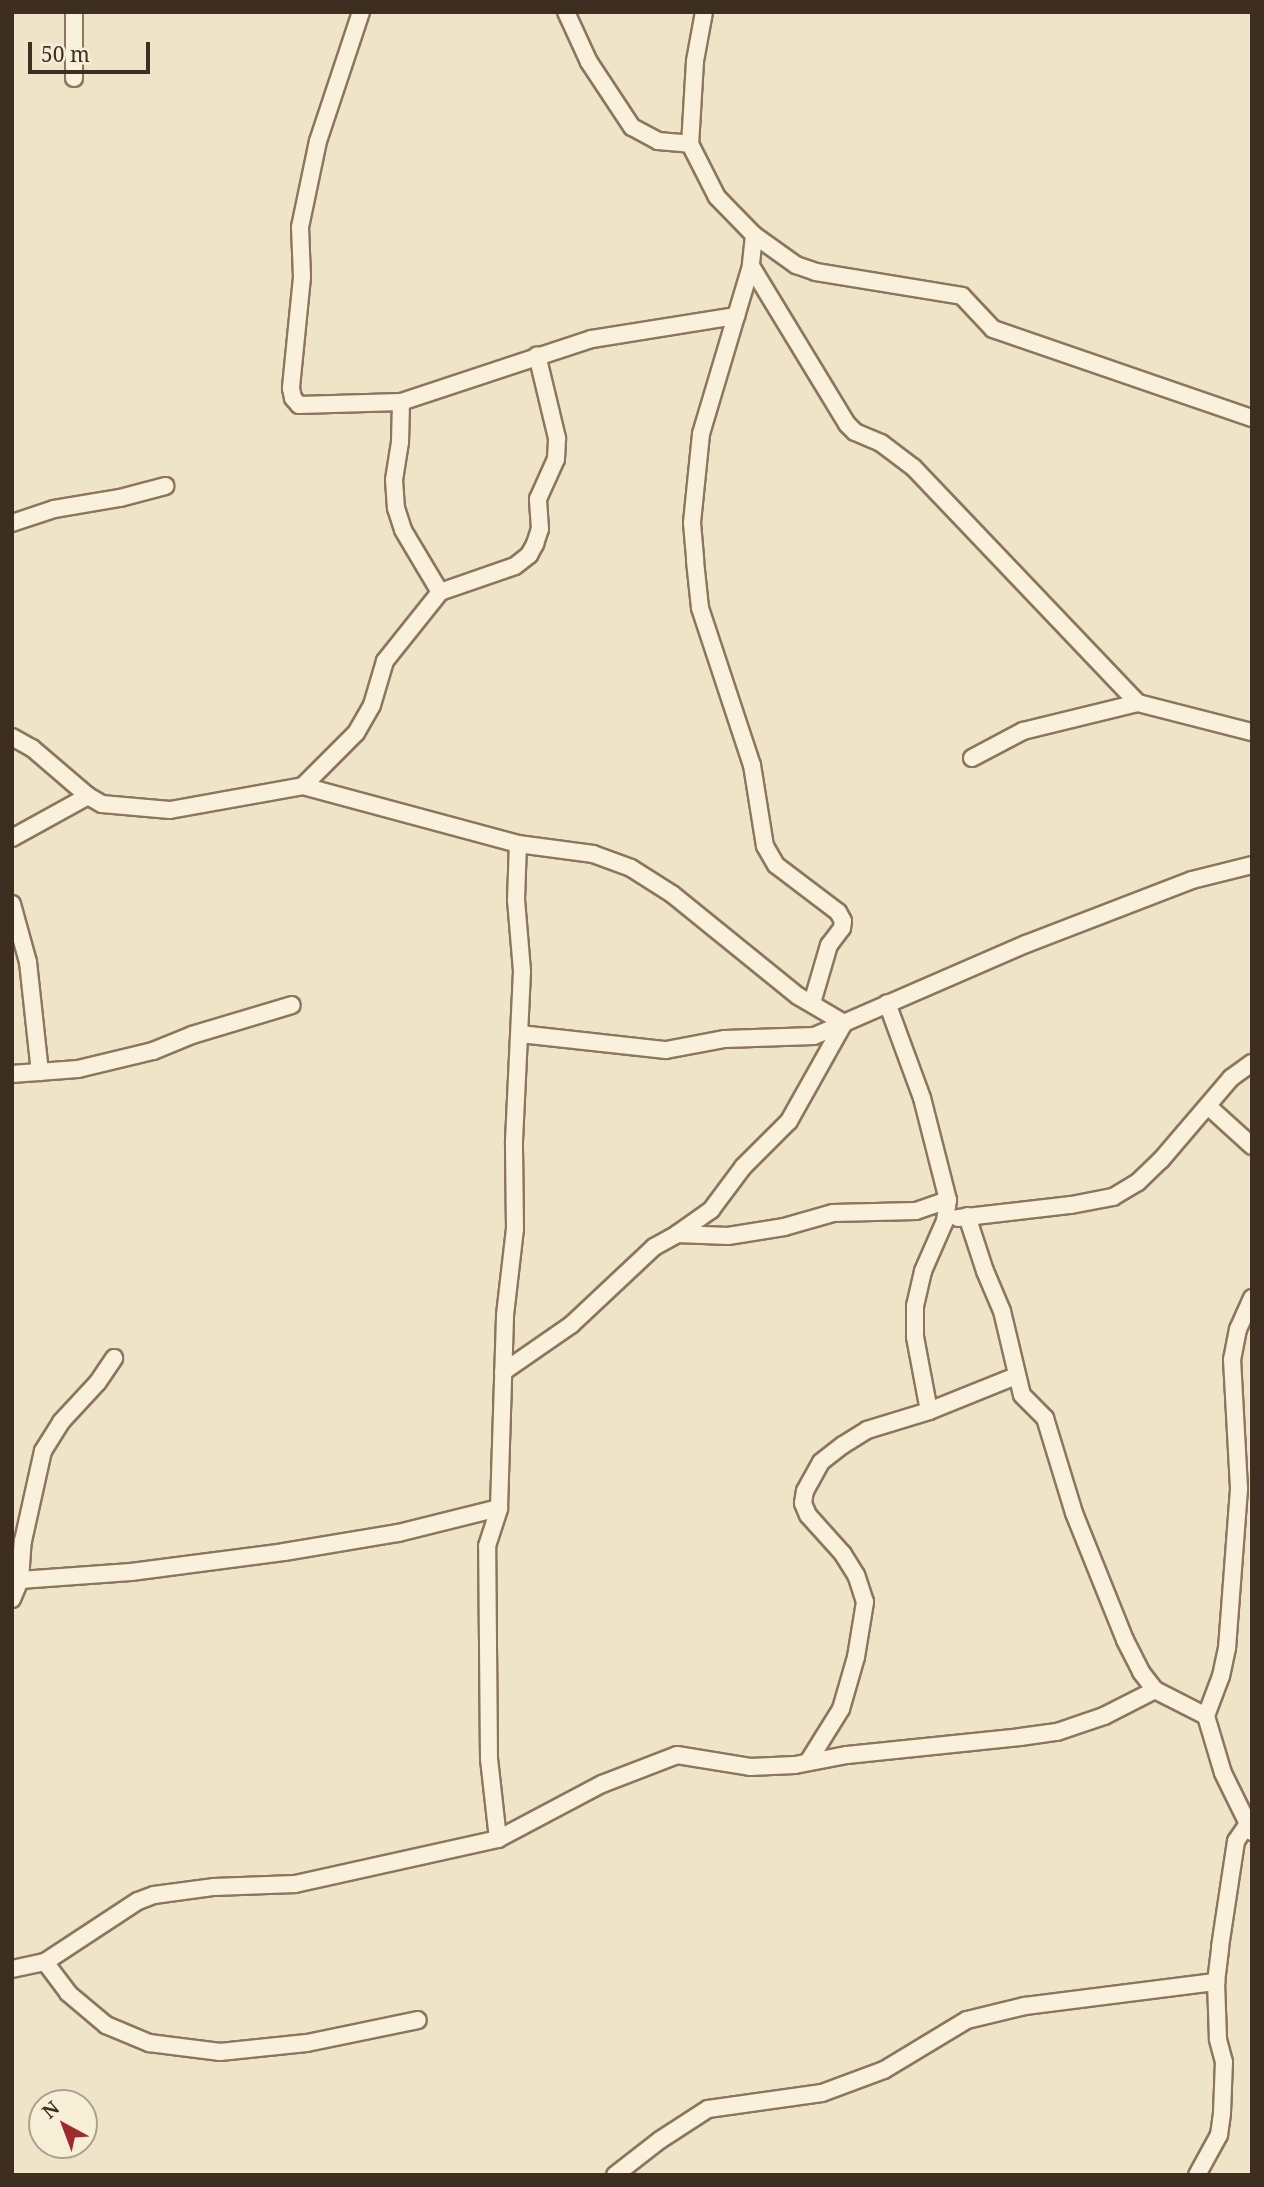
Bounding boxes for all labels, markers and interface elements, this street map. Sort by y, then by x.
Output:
scale bar [32,28,154,72]
text: 50 m [41,40,90,68]
north arrow [28,2089,98,2159]
text: N [36,2095,65,2124]

